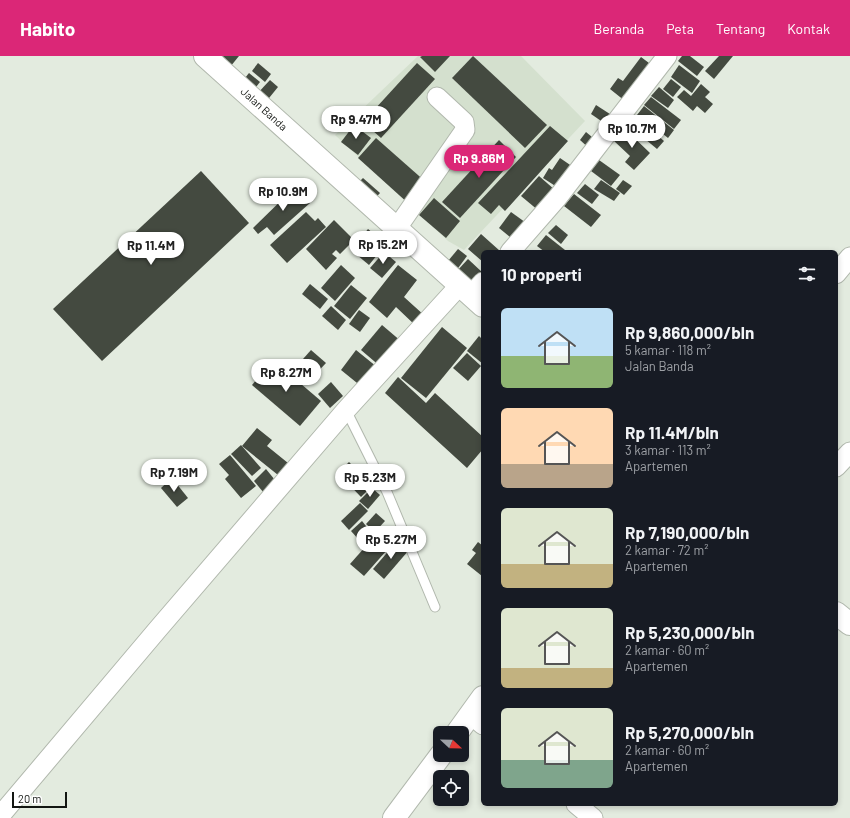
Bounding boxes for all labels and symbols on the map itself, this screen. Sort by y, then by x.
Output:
street label: Jalan Banda [238,84,290,133]
pin: Rp 9.47M [315,106,397,140]
pin: Rp 10.7M [591,115,673,149]
pin: Rp 9.86M [438,145,520,179]
pin: Rp 10.9M [242,178,324,212]
pin: Rp 15.2M [342,231,424,265]
pin: Rp 11.4M [110,232,192,266]
pin: Rp 8.27M [245,359,327,393]
pin: Rp 7.19M [133,459,215,493]
pin: Rp 5.23M [329,464,411,498]
pin: Rp 5.27M [350,526,432,560]
north arrow [433,726,469,762]
scale bar [12,790,67,809]

